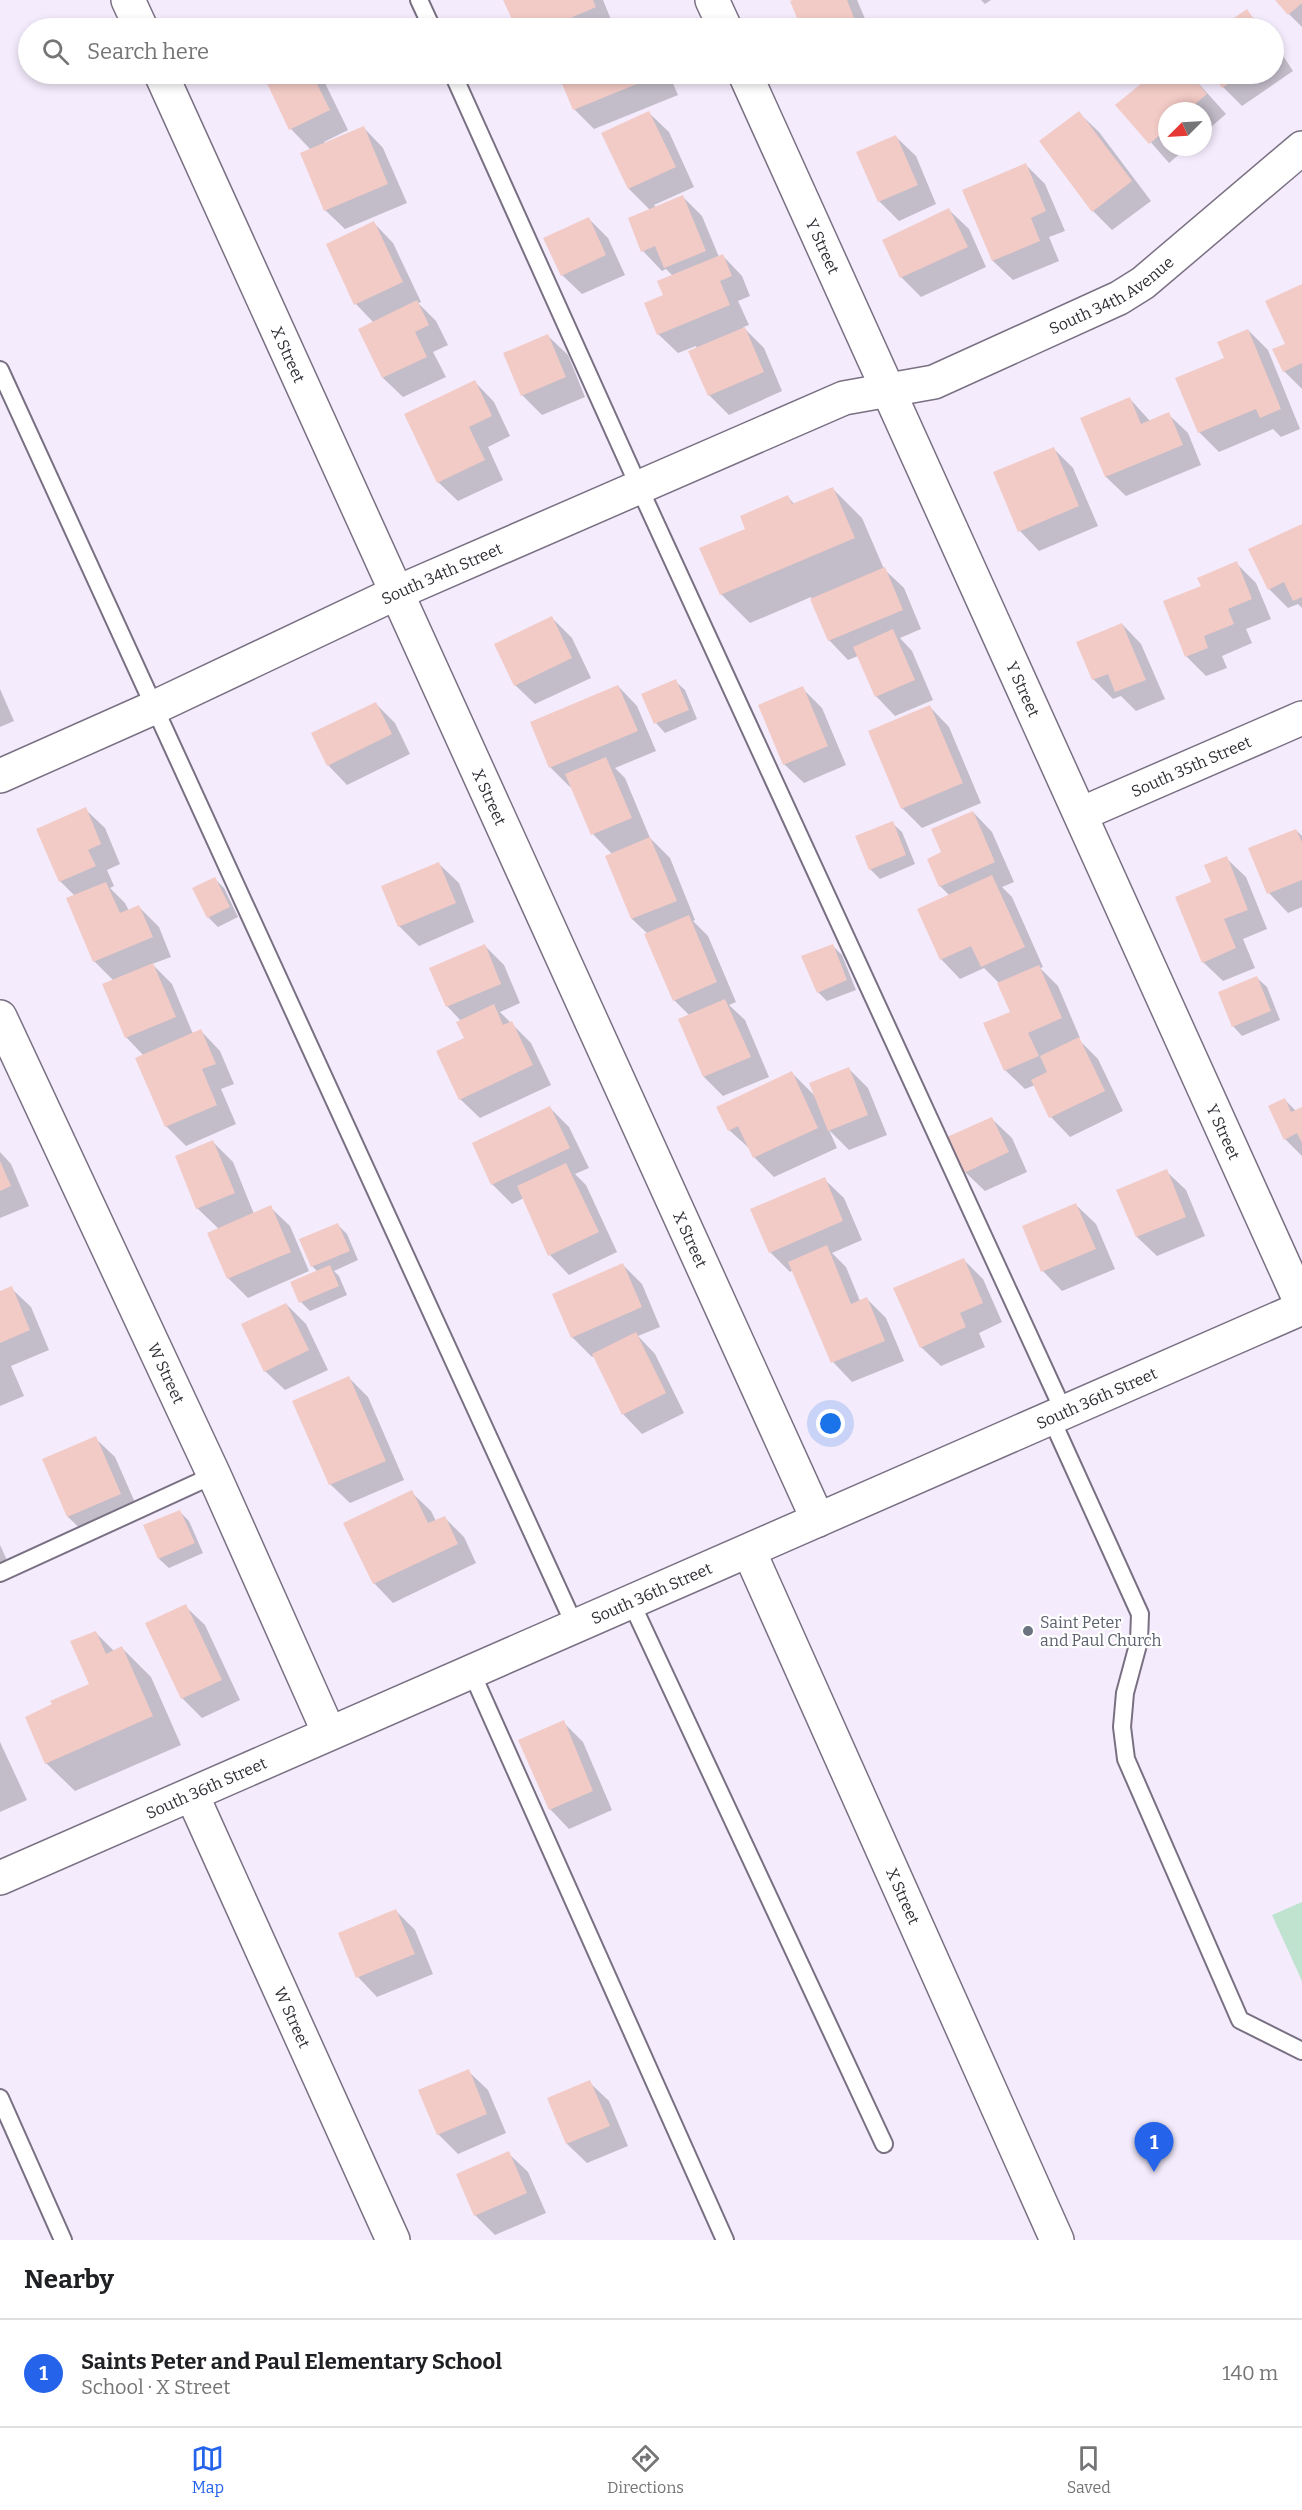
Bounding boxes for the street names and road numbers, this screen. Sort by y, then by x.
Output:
street label: Y Street [802,216,844,277]
street label: South 34th Avenue [1046,252,1177,338]
street label: X Street [267,323,309,386]
street label: South 34th Street [378,538,505,608]
street label: Y Street [1003,658,1044,720]
street label: South 35th Street [1128,732,1254,801]
street label: X Street [468,766,511,828]
street label: Y Street [1203,1101,1244,1163]
street label: X Street [670,1208,712,1271]
street label: W Street [144,1340,189,1407]
street label: South 36th Street [1033,1363,1160,1433]
street label: South 36th Street [588,1558,715,1628]
street label: South 36th Street [143,1753,270,1823]
street label: X Street [882,1865,924,1927]
street label: W Street [270,1984,315,2051]

